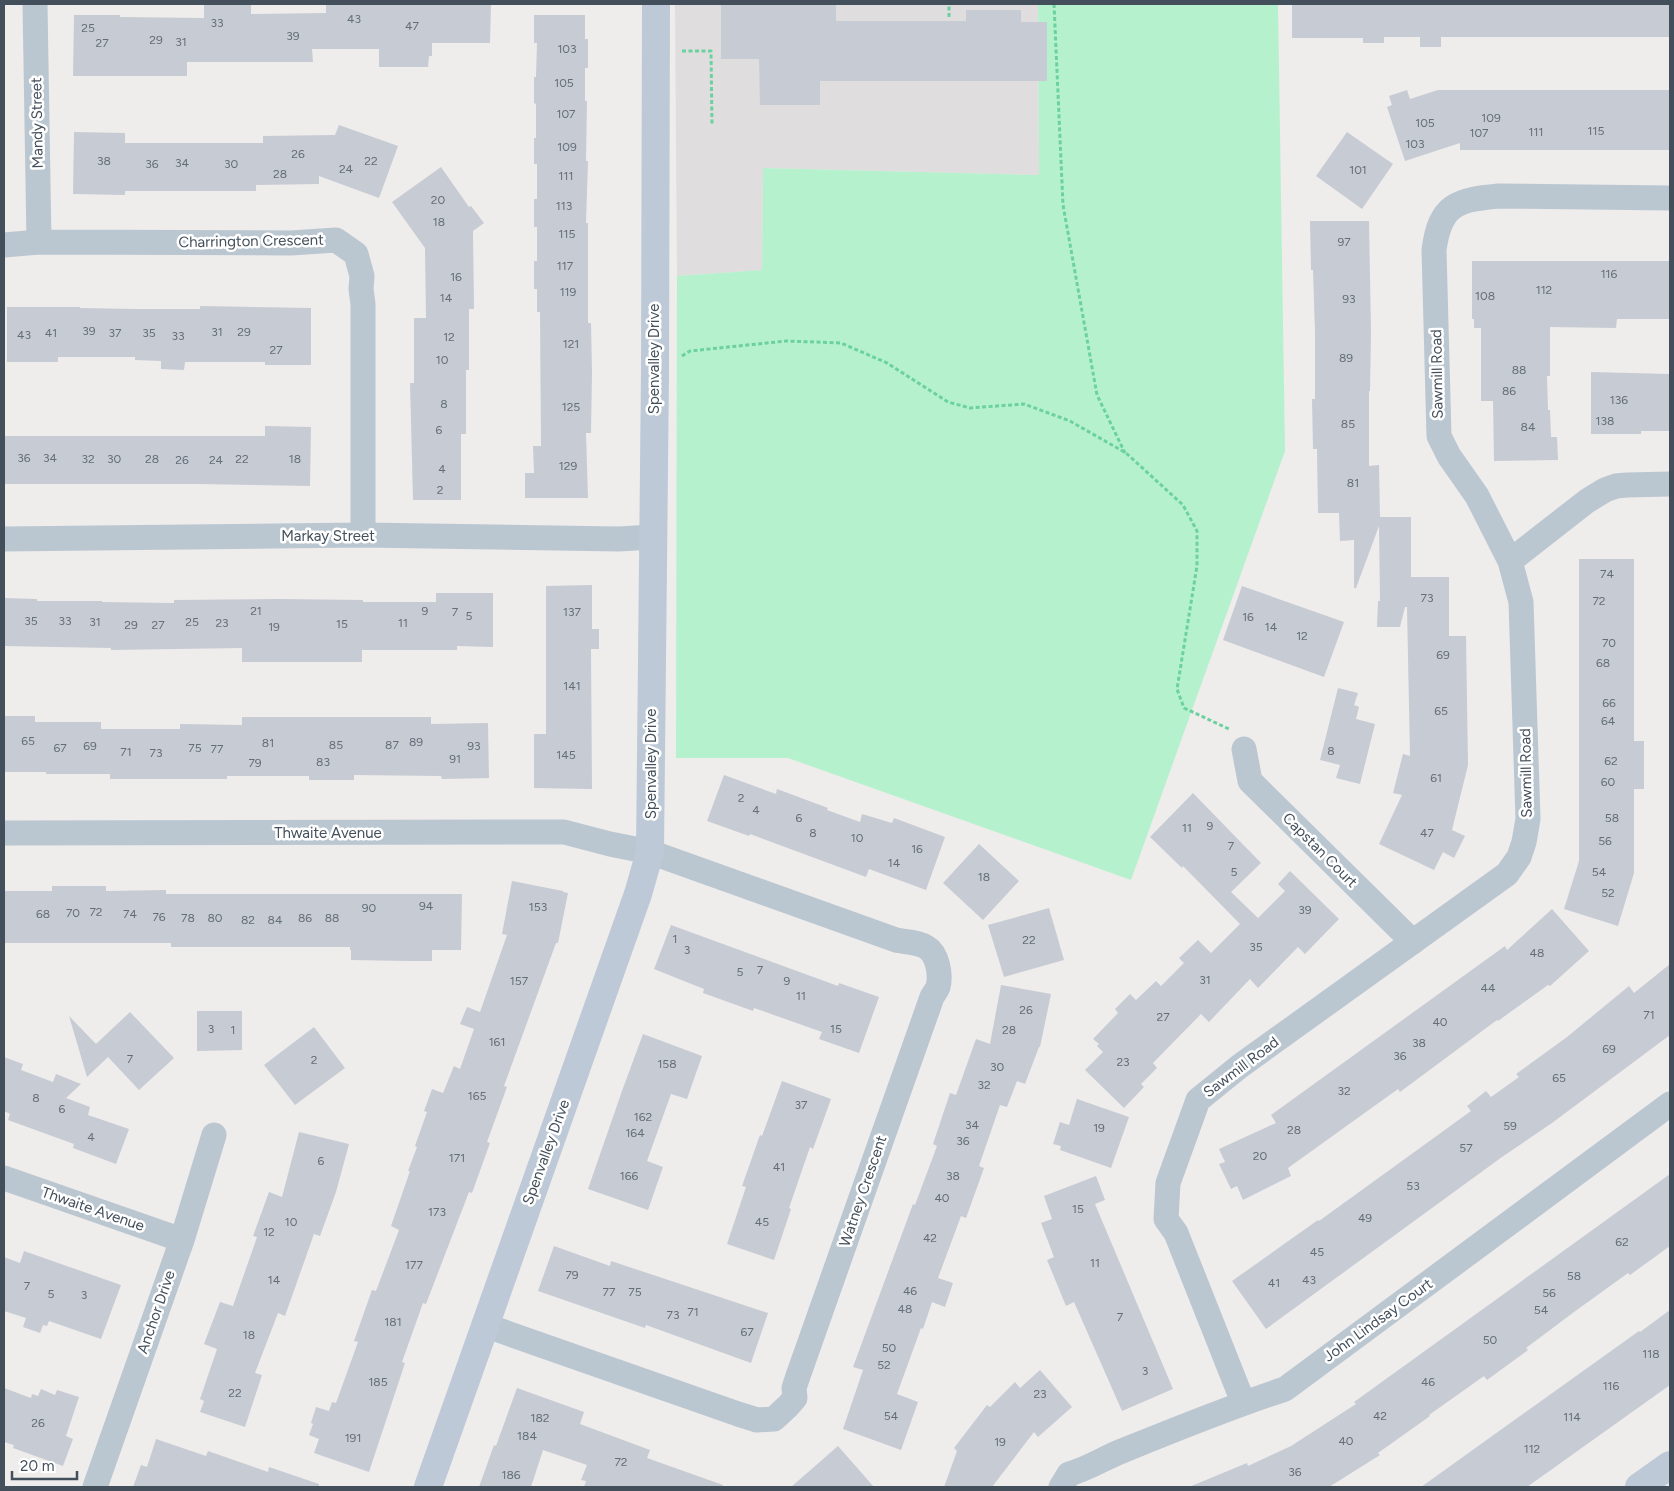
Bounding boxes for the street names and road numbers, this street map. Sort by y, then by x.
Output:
street label: Mandy Street [27,77,47,169]
street label: Charrington Crescent [178,231,324,251]
street label: Spenvalley Drive [645,304,663,414]
street label: Sawmill Road [1427,329,1447,419]
street label: Markay Street [281,527,375,545]
street label: Spenvalley Drive [642,709,660,819]
street label: Sawmill Road [1516,728,1536,818]
street label: Capstan Court [1279,809,1361,891]
street label: Thwaite Avenue [274,824,382,842]
street label: Sawmill Road [1200,1033,1282,1101]
street label: Spenvalley Drive [519,1097,573,1207]
street label: Watney Crescent [836,1133,891,1249]
street label: Thwaite Avenue [39,1183,147,1235]
street label: Anchor Drive [133,1268,179,1356]
street label: John Lindsay Court [1320,1274,1436,1366]

